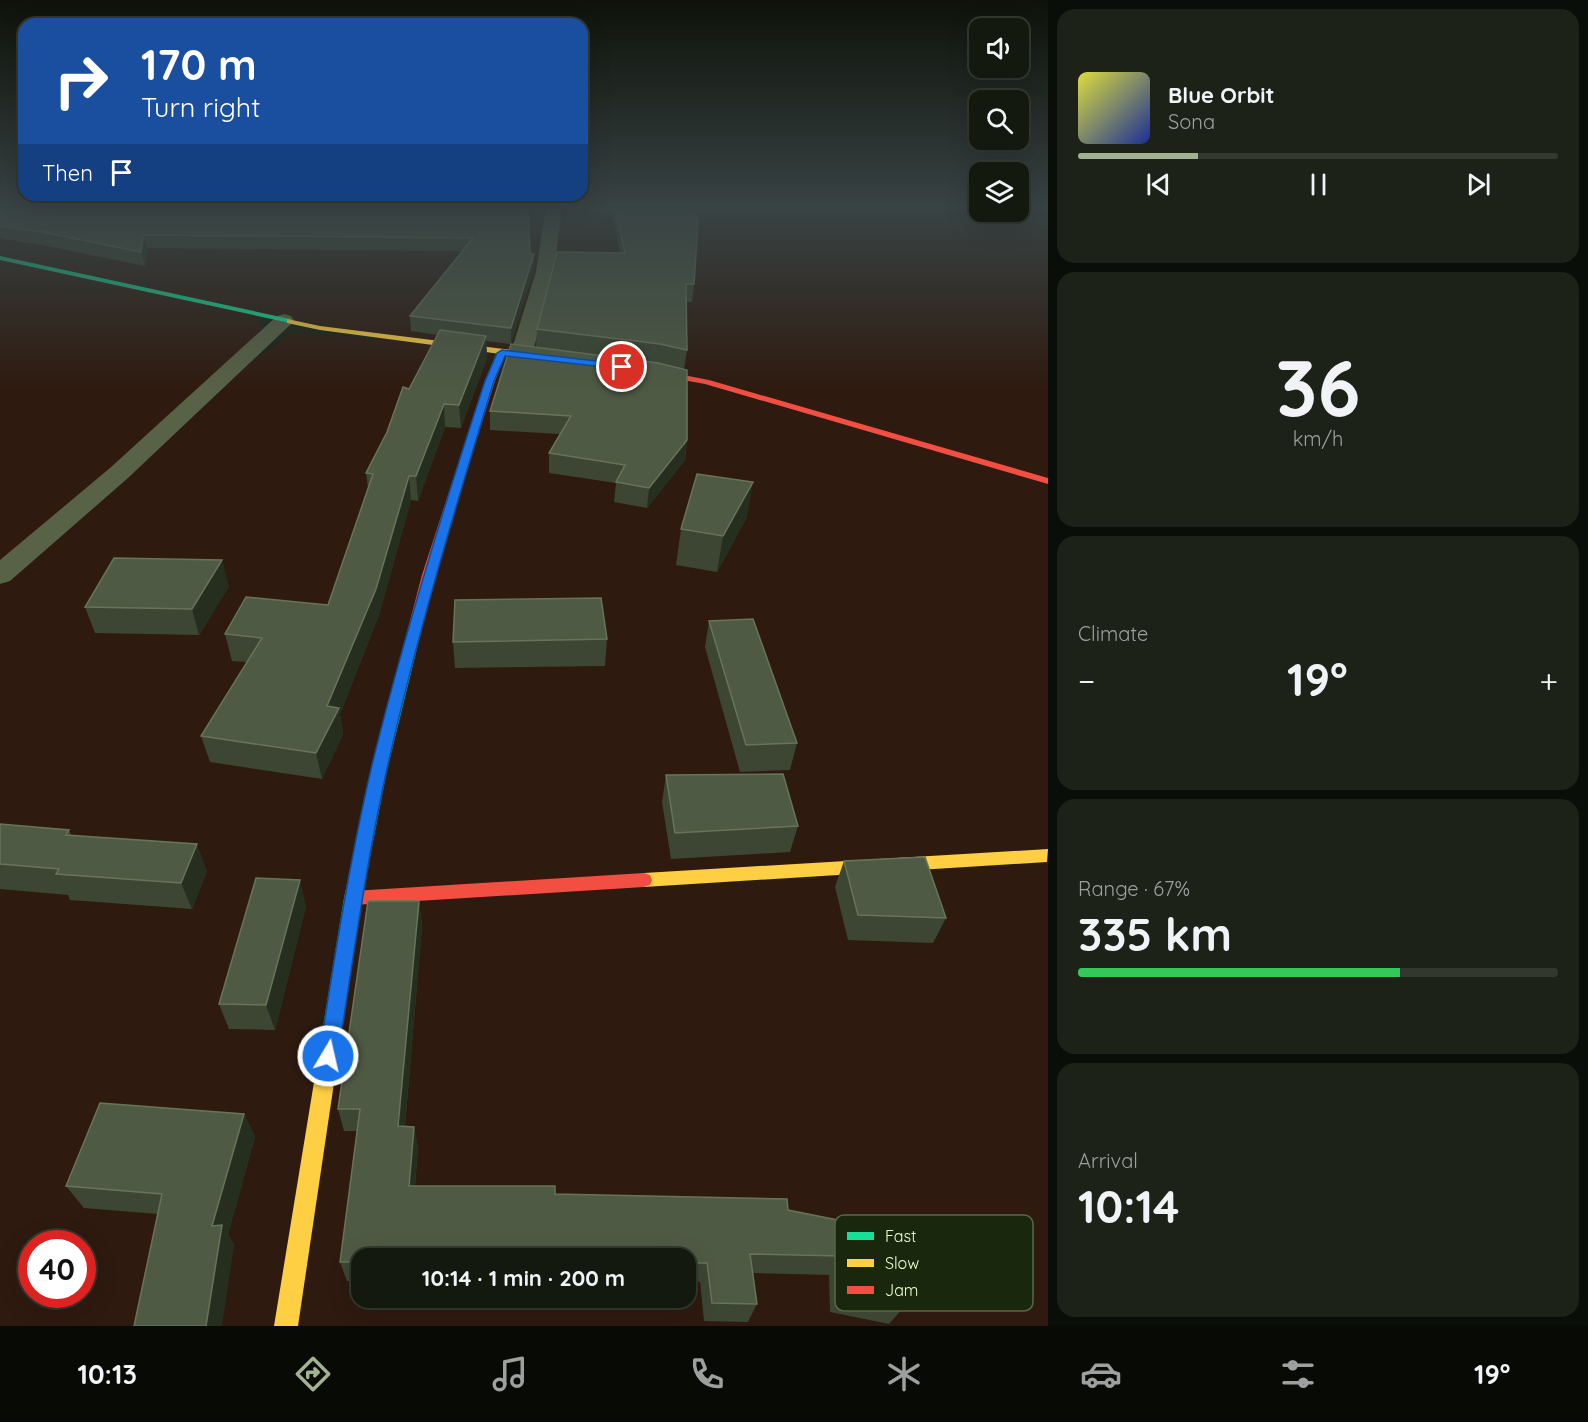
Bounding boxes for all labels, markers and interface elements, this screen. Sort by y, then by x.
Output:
map controls [969,18,1029,222]
button: sound [969,18,1029,78]
text: 170 m [141,38,257,91]
icon: right [42,42,120,120]
text: Blue Orbit [1168,81,1274,109]
text: Turn right [141,90,260,124]
button: search [969,90,1029,150]
text: Sona [1168,109,1215,134]
icon: arrive [105,156,138,189]
text: Then [42,159,93,187]
button: layers [969,162,1029,222]
icon: previous [1142,168,1175,201]
icon: pause [1302,168,1335,201]
icon: next [1462,168,1495,201]
text: 36 [1275,338,1361,436]
pin [596,341,647,392]
icon: arrive [605,350,638,383]
text: km/h [1293,426,1343,451]
text: Climate [1078,621,1148,646]
text: 19° [1287,651,1348,707]
text: − [1078,660,1095,701]
text: + [1539,660,1558,701]
text: Range · 67% [1078,876,1190,901]
text: 335 km [1078,906,1232,962]
position arrow [296,1024,360,1088]
text: Arrival [1078,1148,1138,1173]
text: 10:14 [1078,1178,1179,1234]
legend [835,1215,1033,1311]
text: Fast [885,1226,916,1246]
speed limit sign: 40 [18,1230,96,1308]
text: Slow [885,1253,919,1273]
text: 10:14 · 1 min · 200 m [422,1264,625,1292]
text: Jam [885,1280,918,1300]
icon: directions [292,1353,334,1395]
icon: music [489,1353,531,1395]
icon: phone [686,1353,728,1395]
icon: climate [883,1353,925,1395]
icon: car [1080,1353,1122,1395]
icon: filters [1277,1353,1319,1395]
text: 10:13 [78,1357,137,1391]
text: 19° [1474,1357,1510,1391]

